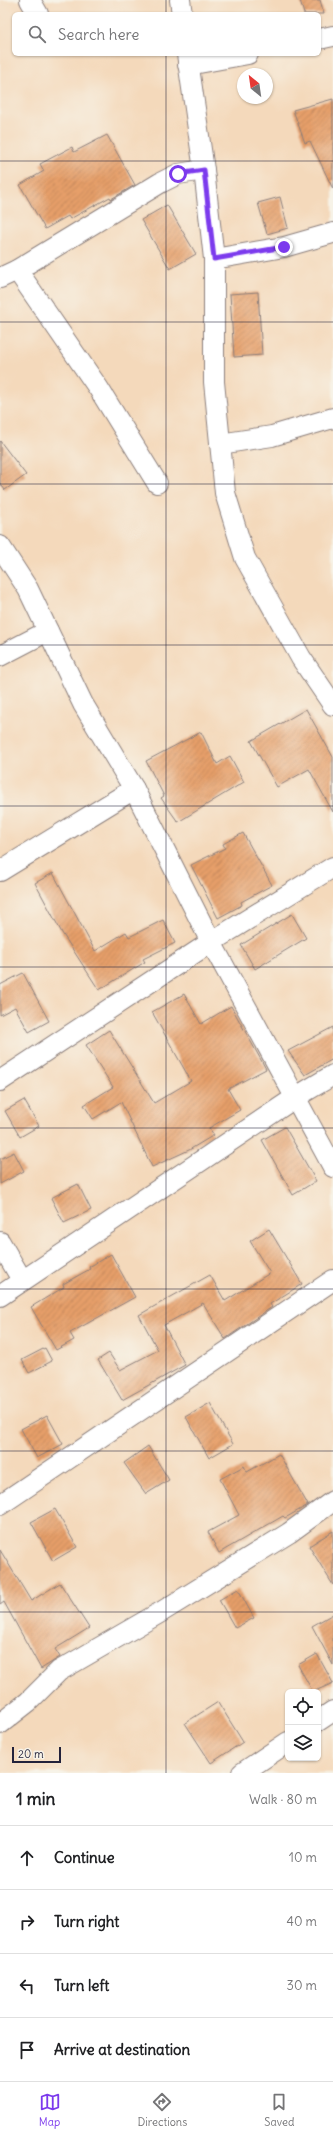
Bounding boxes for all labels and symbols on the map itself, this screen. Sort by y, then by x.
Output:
north arrow [237,68,273,104]
route start [169,165,187,183]
route end [275,238,293,256]
scale bar [12,1745,61,1764]

